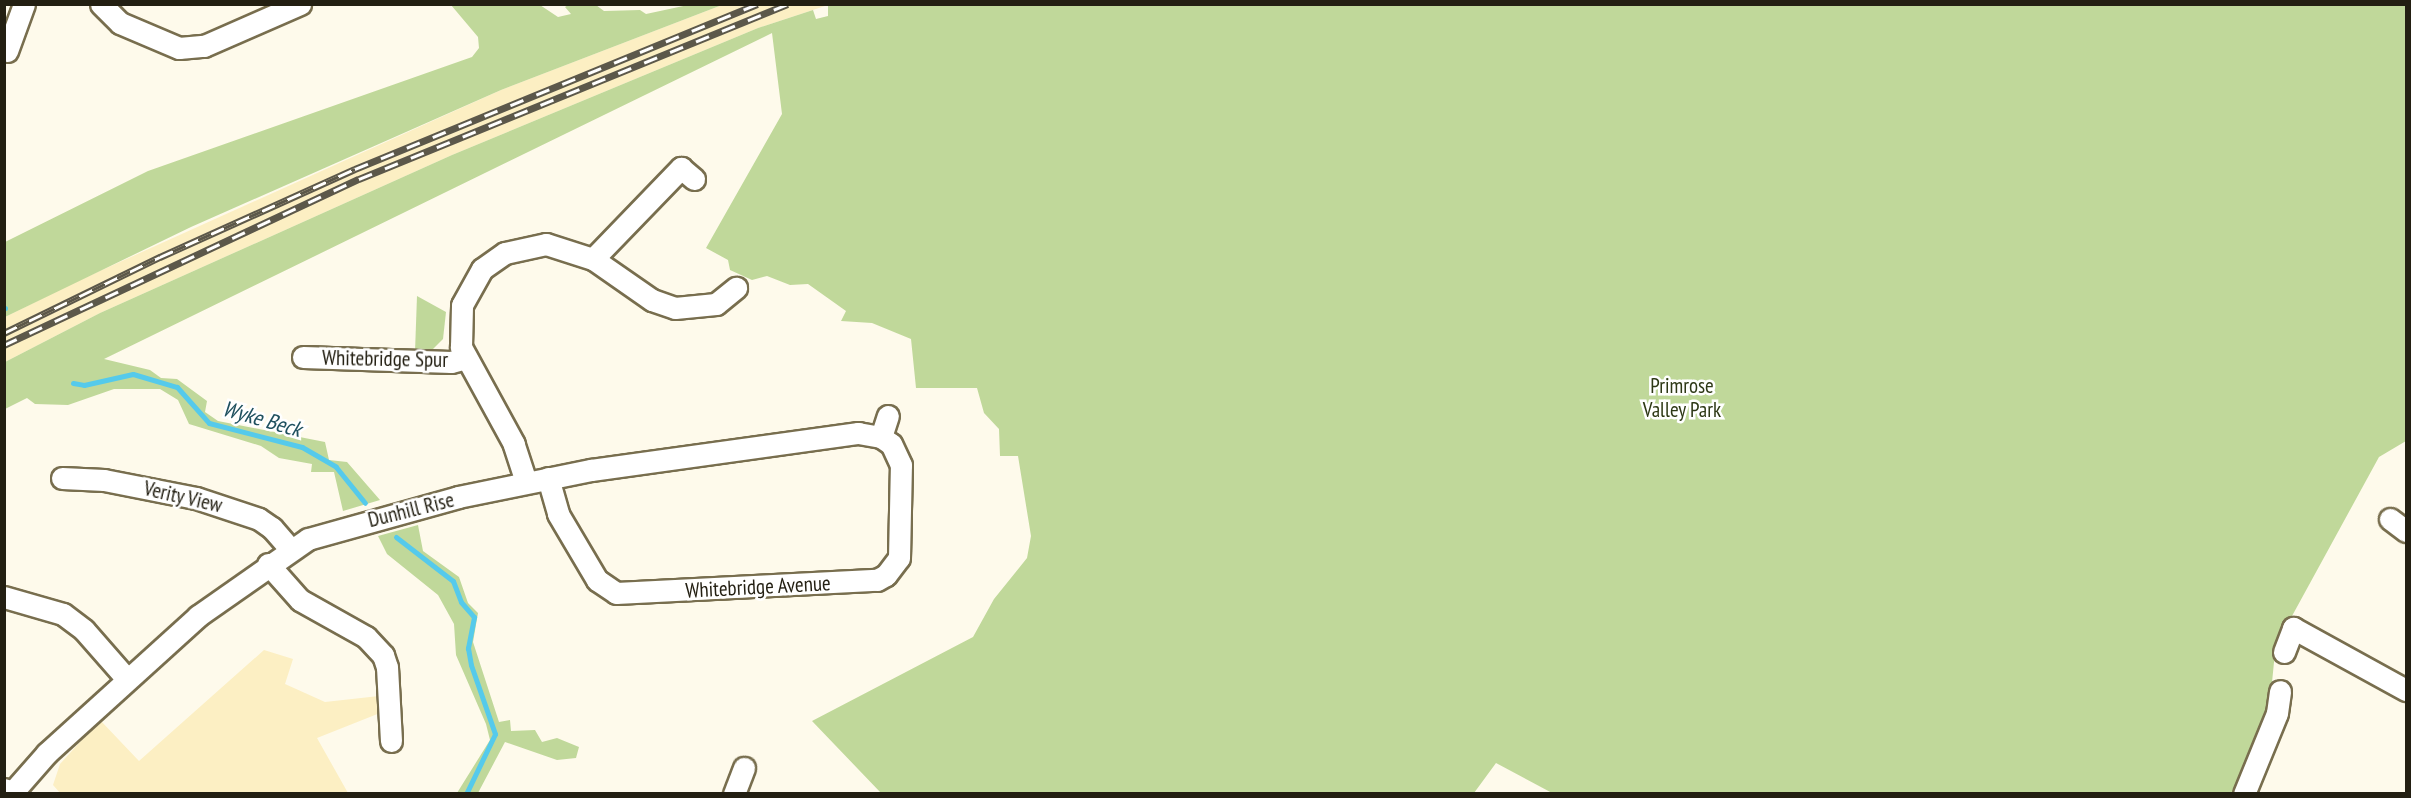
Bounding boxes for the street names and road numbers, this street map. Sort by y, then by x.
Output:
street label: Whitebridge Spur [322,345,448,373]
street label: Verity View [141,476,225,518]
street label: Dunhill Rise [365,487,457,533]
street label: Whitebridge Avenue [684,571,832,603]

